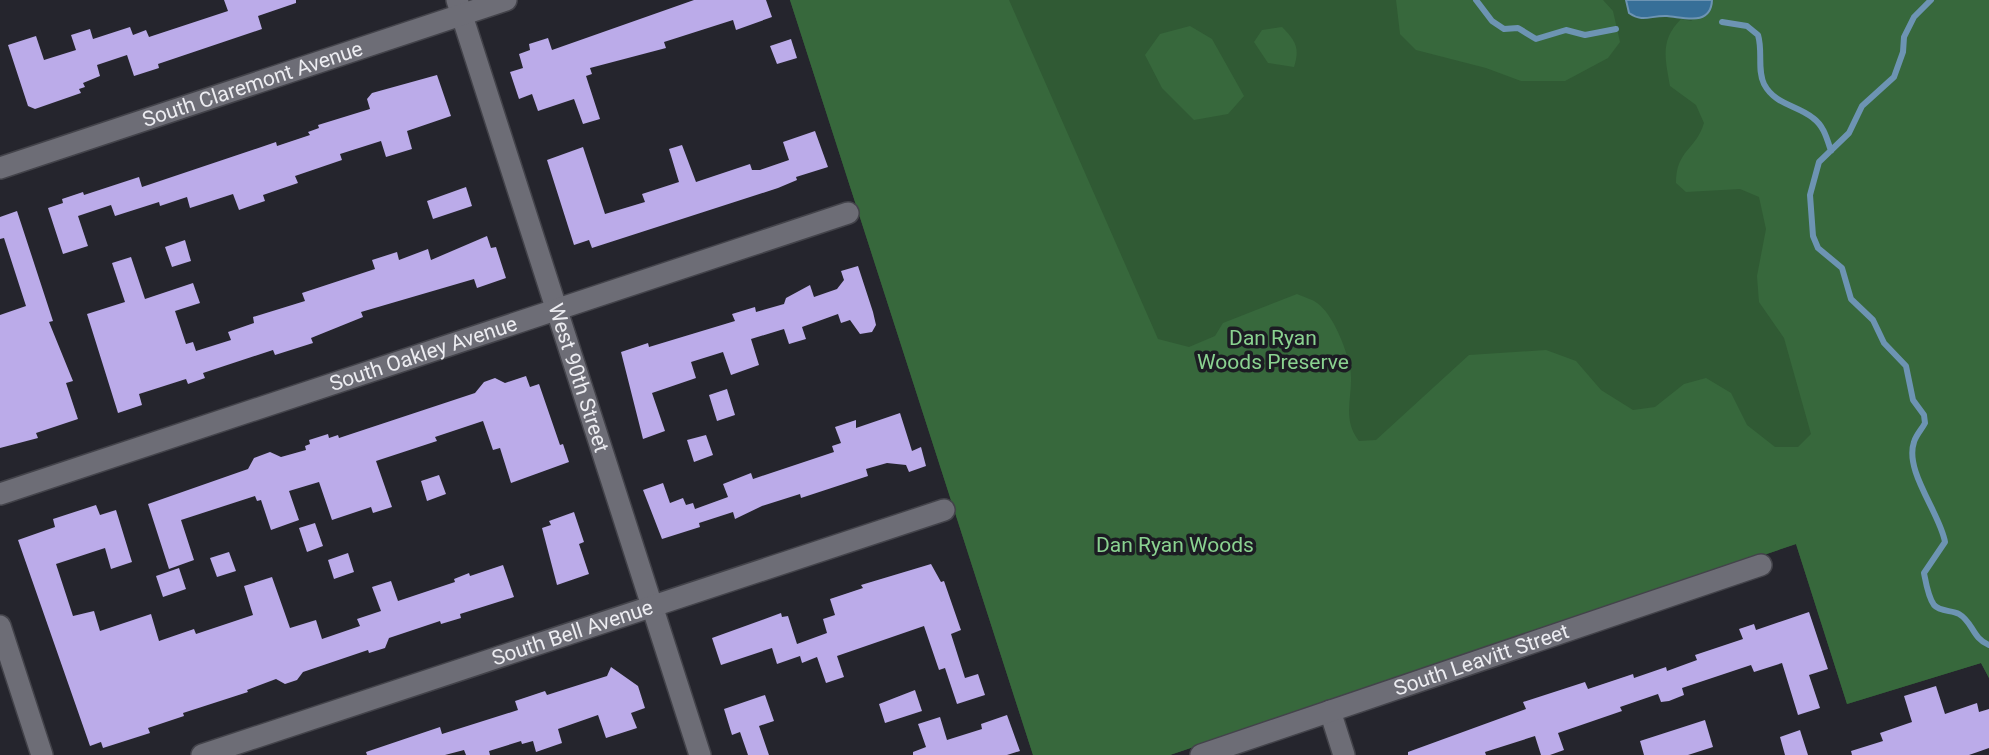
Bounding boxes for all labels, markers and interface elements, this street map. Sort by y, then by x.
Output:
street label: South Claremont Avenue [139,36,366,132]
street label: West 90th Street [543,300,614,456]
street label: South Oakley Avenue [326,311,520,396]
park label: Dan Ryan Woods Preserve [1197,326,1349,374]
park label: Dan Ryan Woods [1096,533,1254,557]
street label: South Bell Avenue [489,595,656,670]
street label: South Leavitt Street [1391,619,1572,701]

